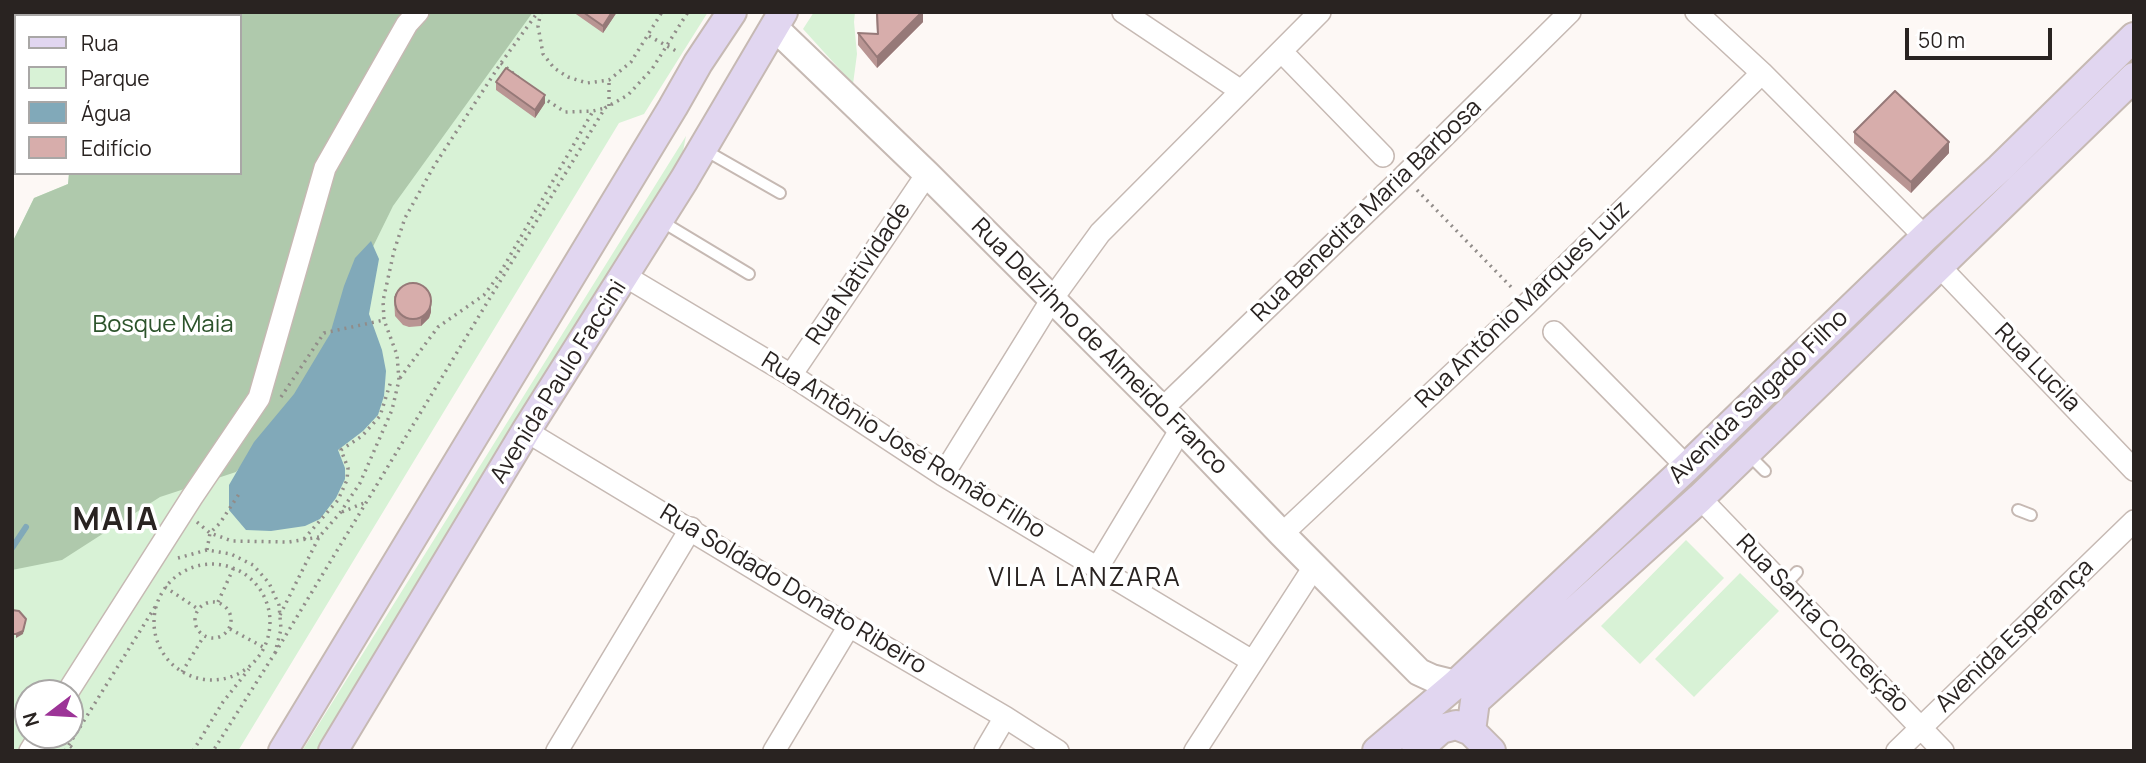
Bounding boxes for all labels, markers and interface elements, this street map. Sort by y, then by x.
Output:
legend [14,14,242,175]
scale bar [1908,14,2055,58]
text: 50 m [1918,26,1965,54]
text: Rua [81,29,118,57]
text: Parque [81,64,150,92]
street label: Rua Benedita Maria Barbosa [1246,93,1488,329]
text: Água [81,99,131,127]
text: Edifício [81,134,152,162]
street label: Rua Antônio Marques Luiz [1410,195,1636,415]
street label: Rua Natividade [801,197,917,351]
street label: Rua Delzihno de Almeido Franco [965,213,1233,481]
street label: Avenida Paulo Faccini [485,275,633,489]
street label: Avenida Salgado Filho [1663,304,1855,490]
park label: Bosque Maia [92,311,234,339]
street label: Rua Lucila [1988,318,2086,418]
street label: Rua Antônio José Romão Filho [756,346,1050,546]
street label: Rua Soldado Donato Ribeiro [654,499,932,681]
district label: MAIA [73,502,159,540]
street label: Rua Santa Conceição [1730,529,1914,719]
street label: Avenida Esperança [1930,553,2100,719]
district label: VILA LANZARA [990,563,1180,595]
north arrow [14,679,84,749]
text: N [16,709,45,730]

